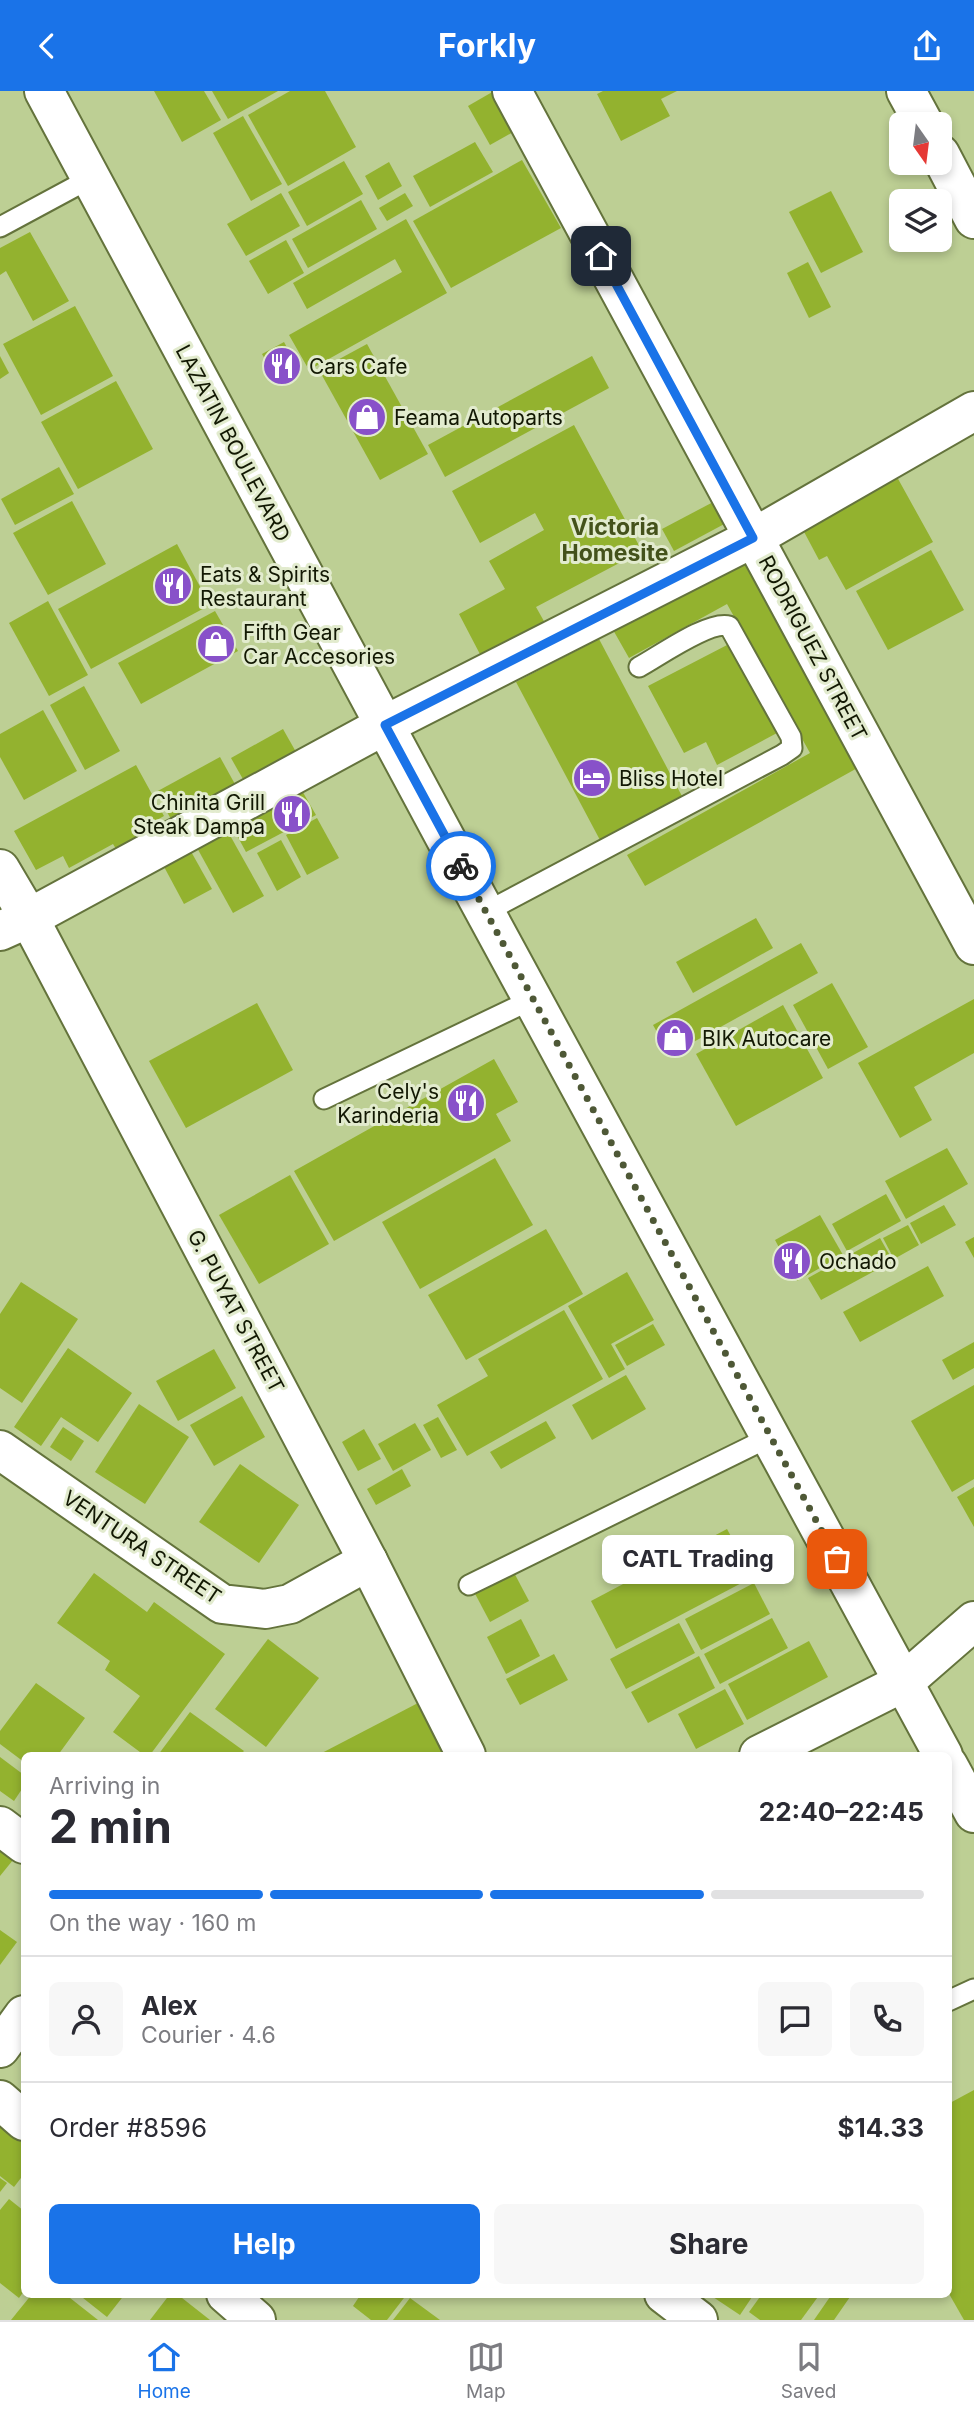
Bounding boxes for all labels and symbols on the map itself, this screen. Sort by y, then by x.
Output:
north arrow [889,112,952,175]
pin [571,226,631,286]
street label: LAZATIN BOULEVARD [170,340,296,546]
restaurant icon: Cars Cafe [261,345,303,387]
place label: Cars Cafe [309,354,408,379]
shop icon: Feama Autoparts [346,396,388,438]
place label: Feama Autoparts [394,405,563,430]
district label: Victoria Homesite [562,513,669,567]
street label: RODRIGUEZ STREET [754,551,872,745]
place label: Eats & Spirits Restaurant [200,562,330,611]
restaurant icon: Eats & Spirits Restaurant [152,565,194,607]
place label: Fifth Gear Car Accesories [243,620,395,669]
shop icon: Fifth Gear Car Accesories [195,623,237,665]
hotel icon: Bliss Hotel [571,757,613,799]
place label: Bliss Hotel [619,766,723,791]
place label: Chinita Grill Steak Dampa [133,790,265,839]
restaurant icon: Chinita Grill Steak Dampa [271,793,313,835]
courier [426,831,496,901]
shop icon: BIK Autocare [654,1017,696,1059]
place label: BIK Autocare [702,1026,831,1051]
place label: Cely's Karinderia [337,1079,439,1128]
restaurant icon: Cely's Karinderia [445,1082,487,1124]
street label: G. PUYAT STREET [183,1225,289,1397]
restaurant icon: Ochado [771,1240,813,1282]
place label: Ochado [819,1249,897,1274]
street label: VENTURA STREET [58,1485,226,1609]
pin [807,1529,867,1589]
callout: CATL Trading [602,1535,795,1583]

